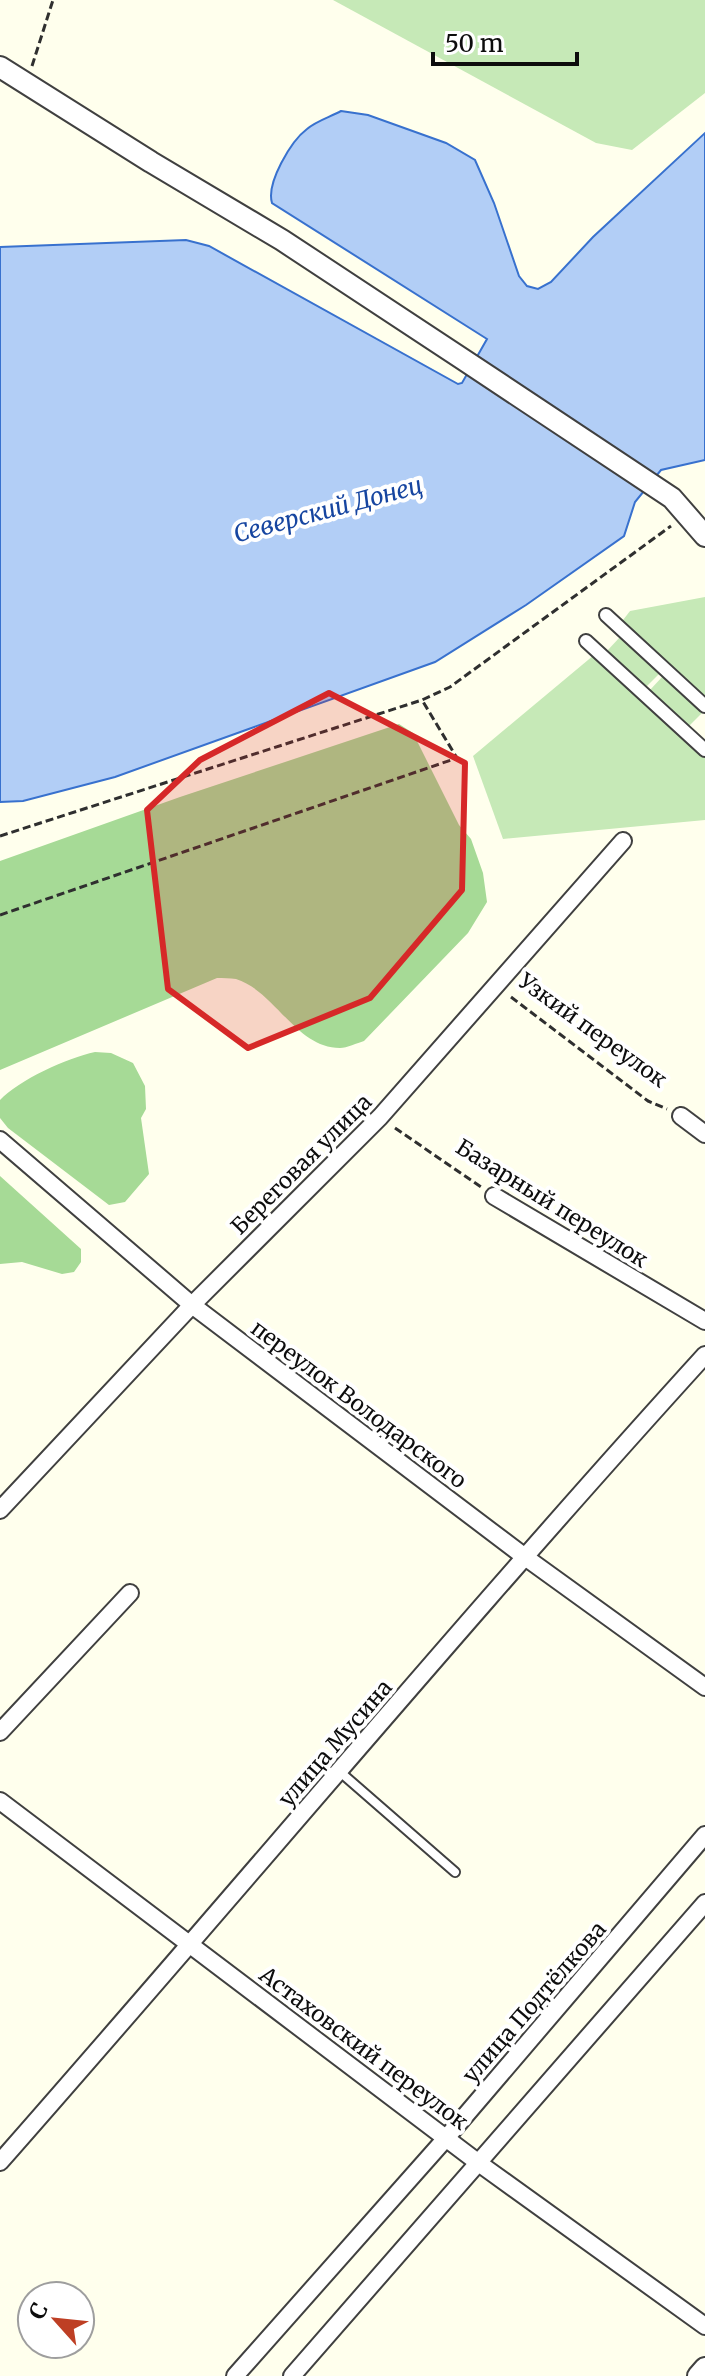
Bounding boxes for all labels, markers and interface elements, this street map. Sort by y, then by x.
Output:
scale bar [433,16,577,66]
text: 50 m [445,28,504,59]
water label: Северский Донец [230,469,426,550]
street label: Узкий переулок [512,966,673,1093]
street label: Береговая улица [225,1088,377,1240]
street label: Базарный переулок [451,1132,653,1274]
street label: переулок Володарского [246,1314,472,1494]
street label: улица Мусина [272,1674,398,1812]
street label: улица Подтёлкова [456,1915,612,2089]
street label: Астаховский переулок [253,1960,474,2136]
north arrow [16,2280,96,2360]
text: С [22,2298,54,2324]

